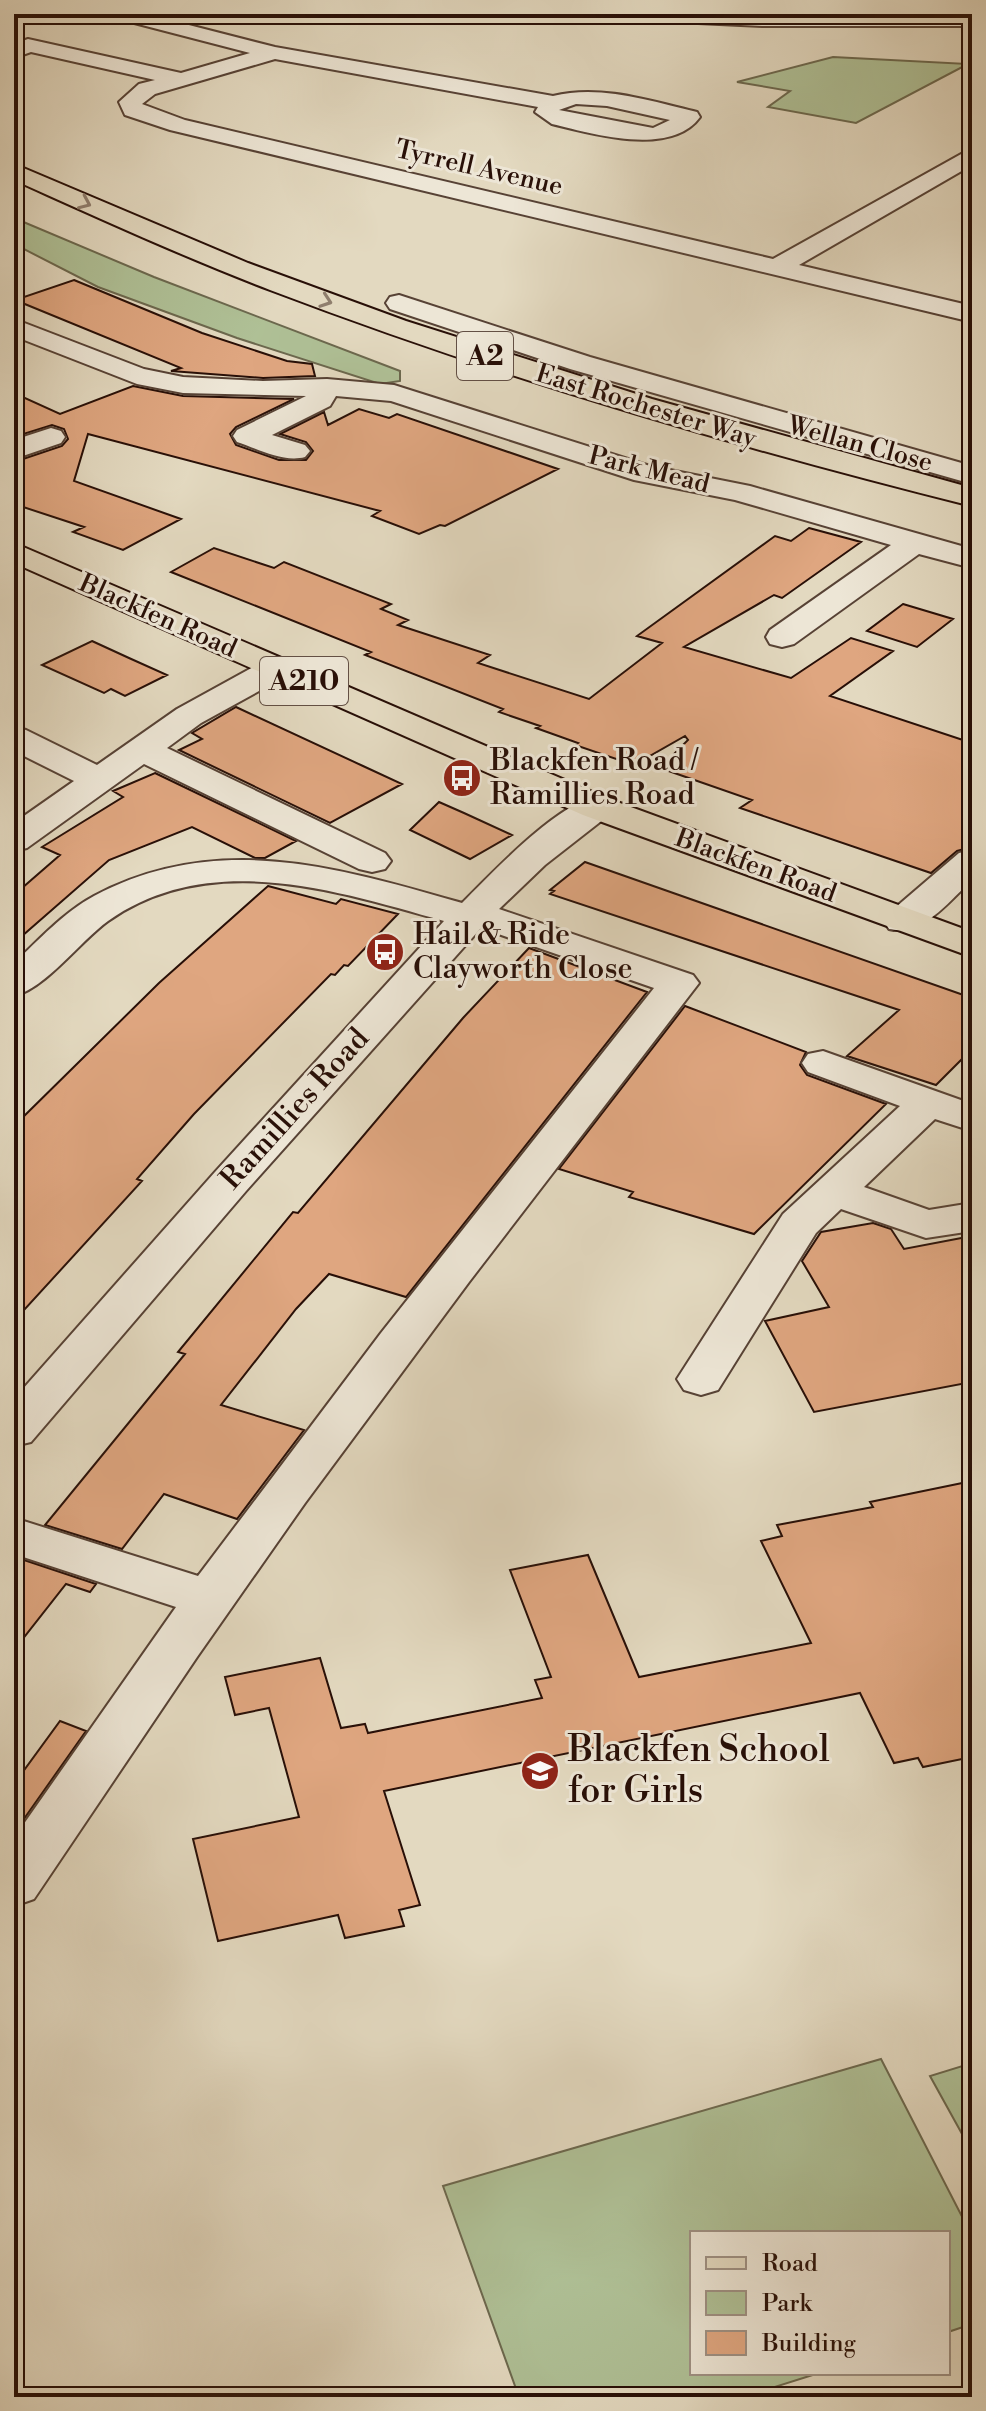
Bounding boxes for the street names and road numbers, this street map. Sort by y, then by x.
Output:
street label: Tyrrell Avenue [392,133,566,203]
road number: A2 [457,332,513,380]
street label: East Rochester Way [532,357,761,455]
street label: Wellan Close [783,409,936,479]
street label: Park Mead [585,440,713,501]
street label: Blackfen Road [73,567,242,665]
road number: A210 [260,657,348,705]
street label: Blackfen Road [670,822,841,910]
street label: Ramillies Road [212,1020,378,1198]

